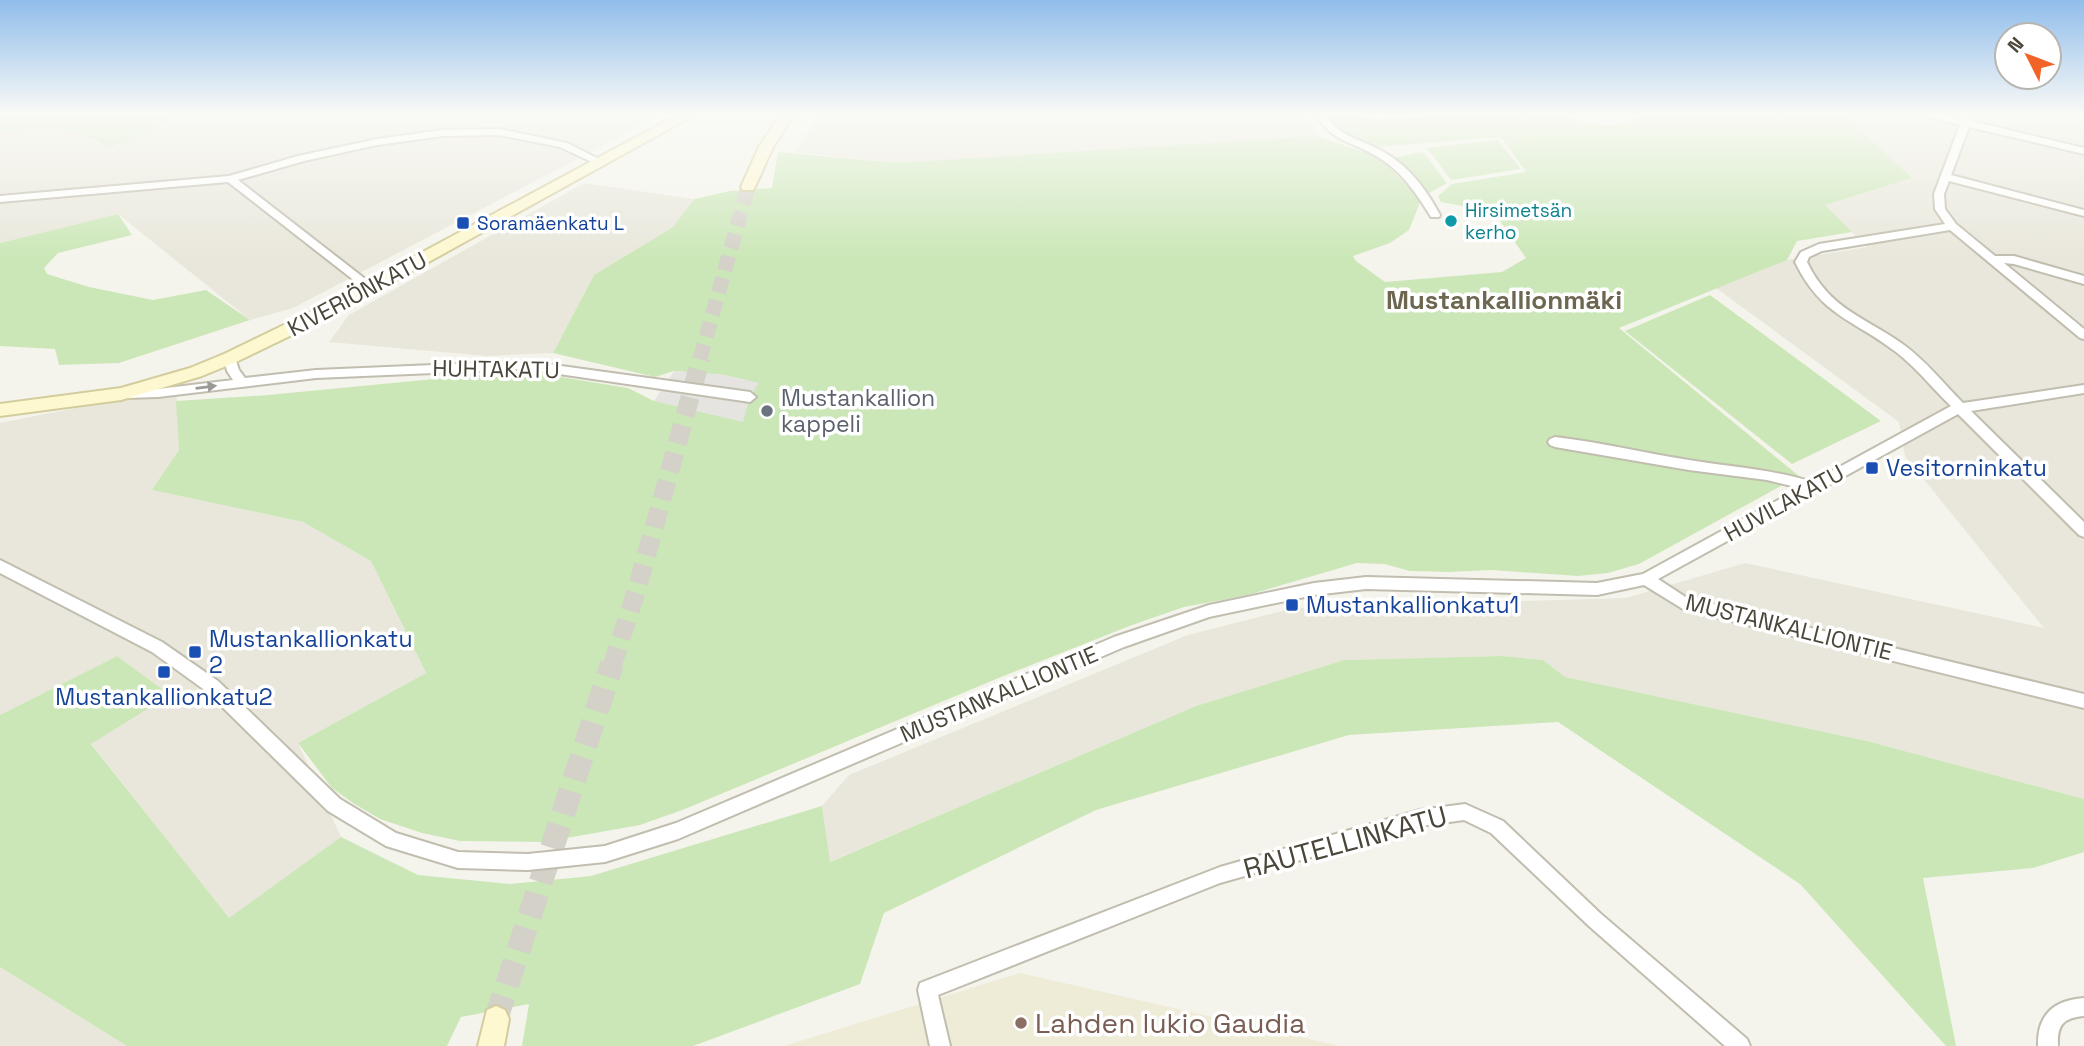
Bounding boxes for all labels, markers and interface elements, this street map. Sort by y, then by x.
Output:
north arrow [1993,21,2063,91]
text: N [2002,32,2029,58]
place label: Hirsimetsän kerho [1465,198,1572,245]
place label: Soramäenkatu L [477,211,624,236]
marker: Hirsimetsän kerho [1443,213,1459,229]
marker: Soramäenkatu L [455,215,471,231]
street label: KIVERIÖNKATU [282,245,432,343]
district label: Mustankallionmäki [1386,283,1622,317]
street label: HUHTAKATU [432,353,560,385]
one-way arrow [195,382,217,393]
place label: Mustankallion kappeli [781,383,935,439]
marker: Mustankallion kappeli [759,403,775,419]
place label: Vesitorninkatu [1886,453,2047,483]
street label: HUVILAKATU [1719,458,1849,548]
marker: Vesitorninkatu [1864,460,1880,476]
street label: MUSTANKALLIONTIE [1682,587,1896,667]
place label: Mustankallionkatu1 [1306,590,1519,620]
marker: Mustankallionkatu1 [1284,597,1300,613]
place label: Mustankallionkatu 2 [209,624,413,680]
street label: MUSTANKALLIONTIE [895,639,1103,749]
marker: Mustankallionkatu 2 [187,644,203,660]
marker: Mustankallionkatu2 [156,664,172,680]
place label: Mustankallionkatu2 [55,682,273,712]
street label: RAUTELLINKATU [1239,797,1451,887]
place label: Lahden lukio Gaudia [1035,1005,1305,1041]
marker: Lahden lukio Gaudia [1013,1015,1029,1031]

